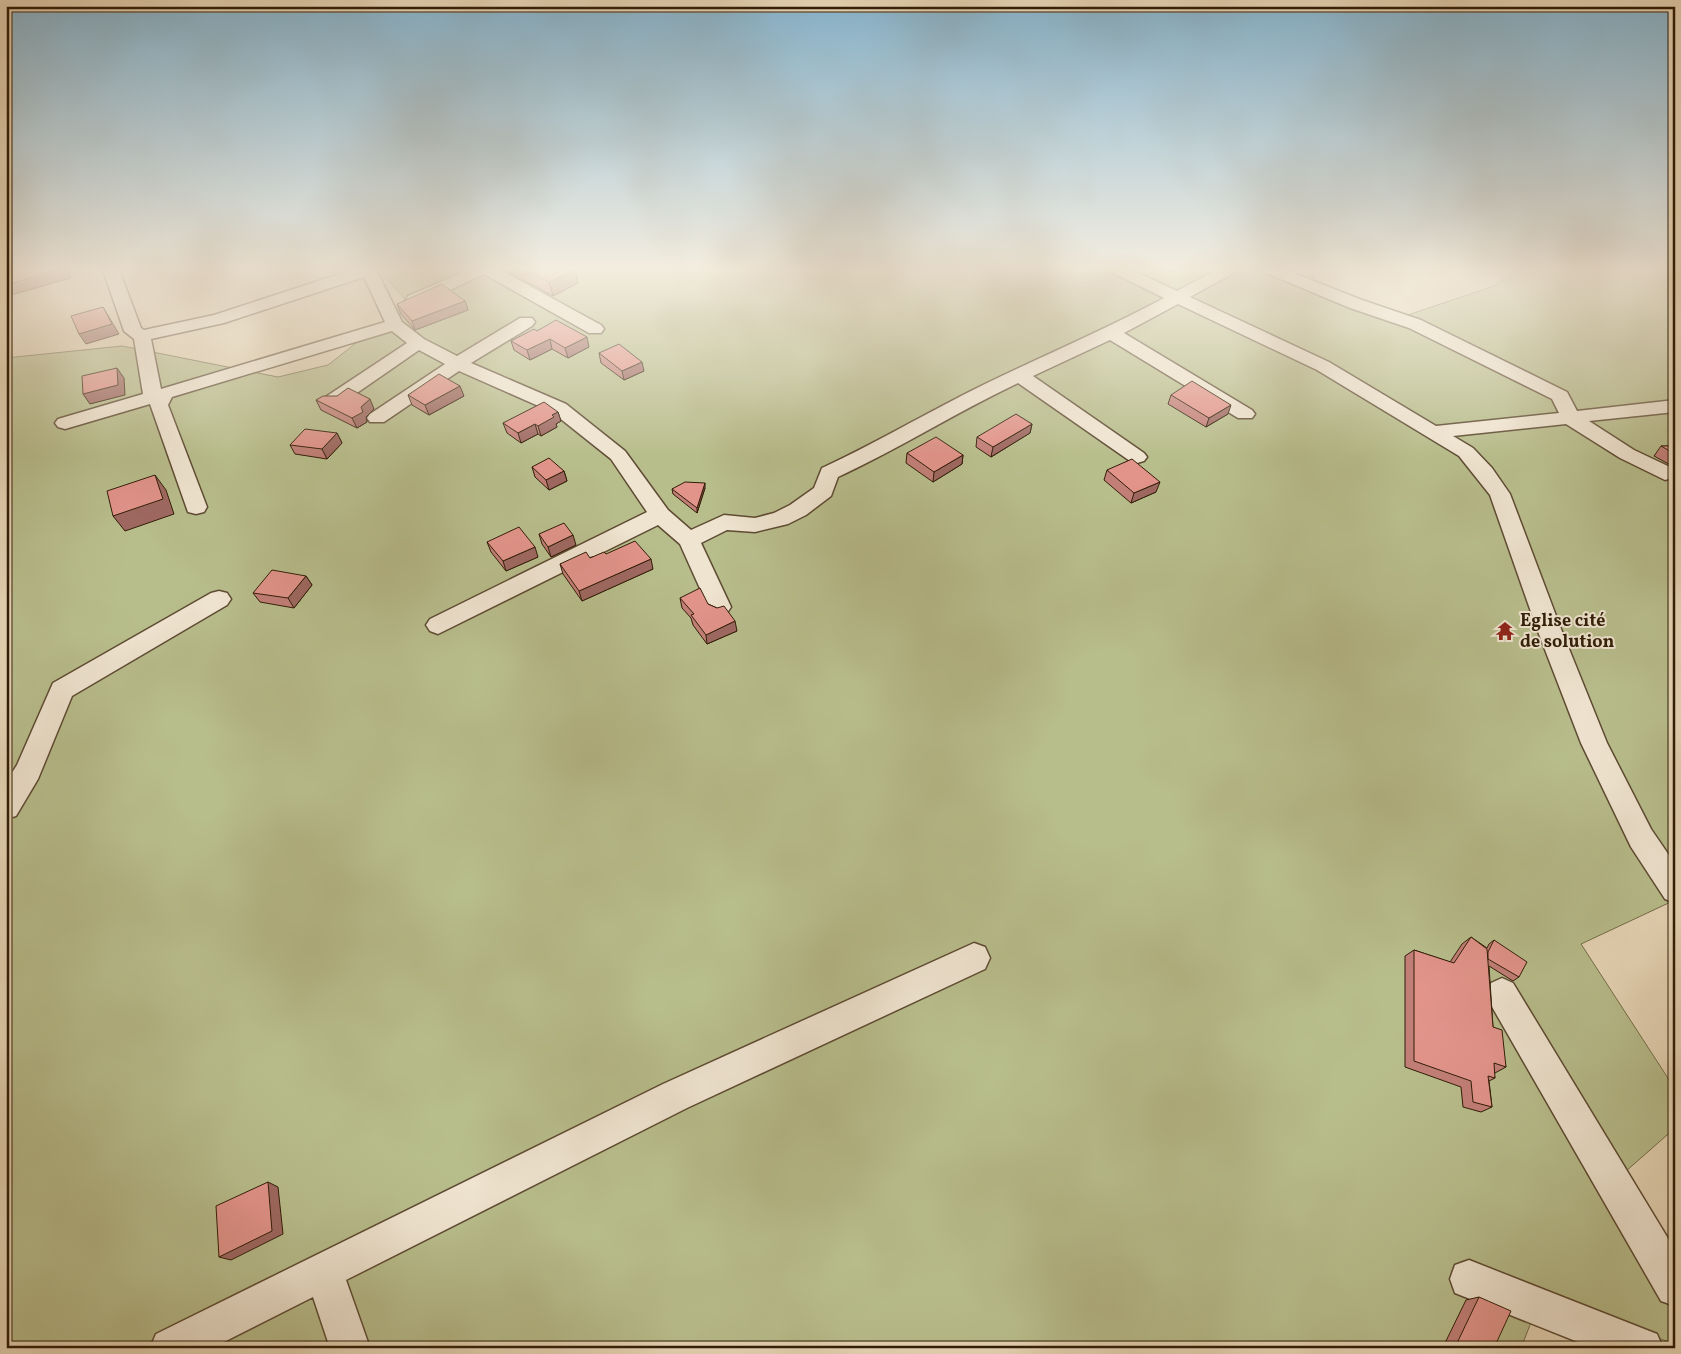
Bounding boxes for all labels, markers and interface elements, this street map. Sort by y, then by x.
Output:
place label: Eglise cité de solution [1520,609,1614,655]
temple icon: Eglise cité de solution [1494,620,1516,642]

